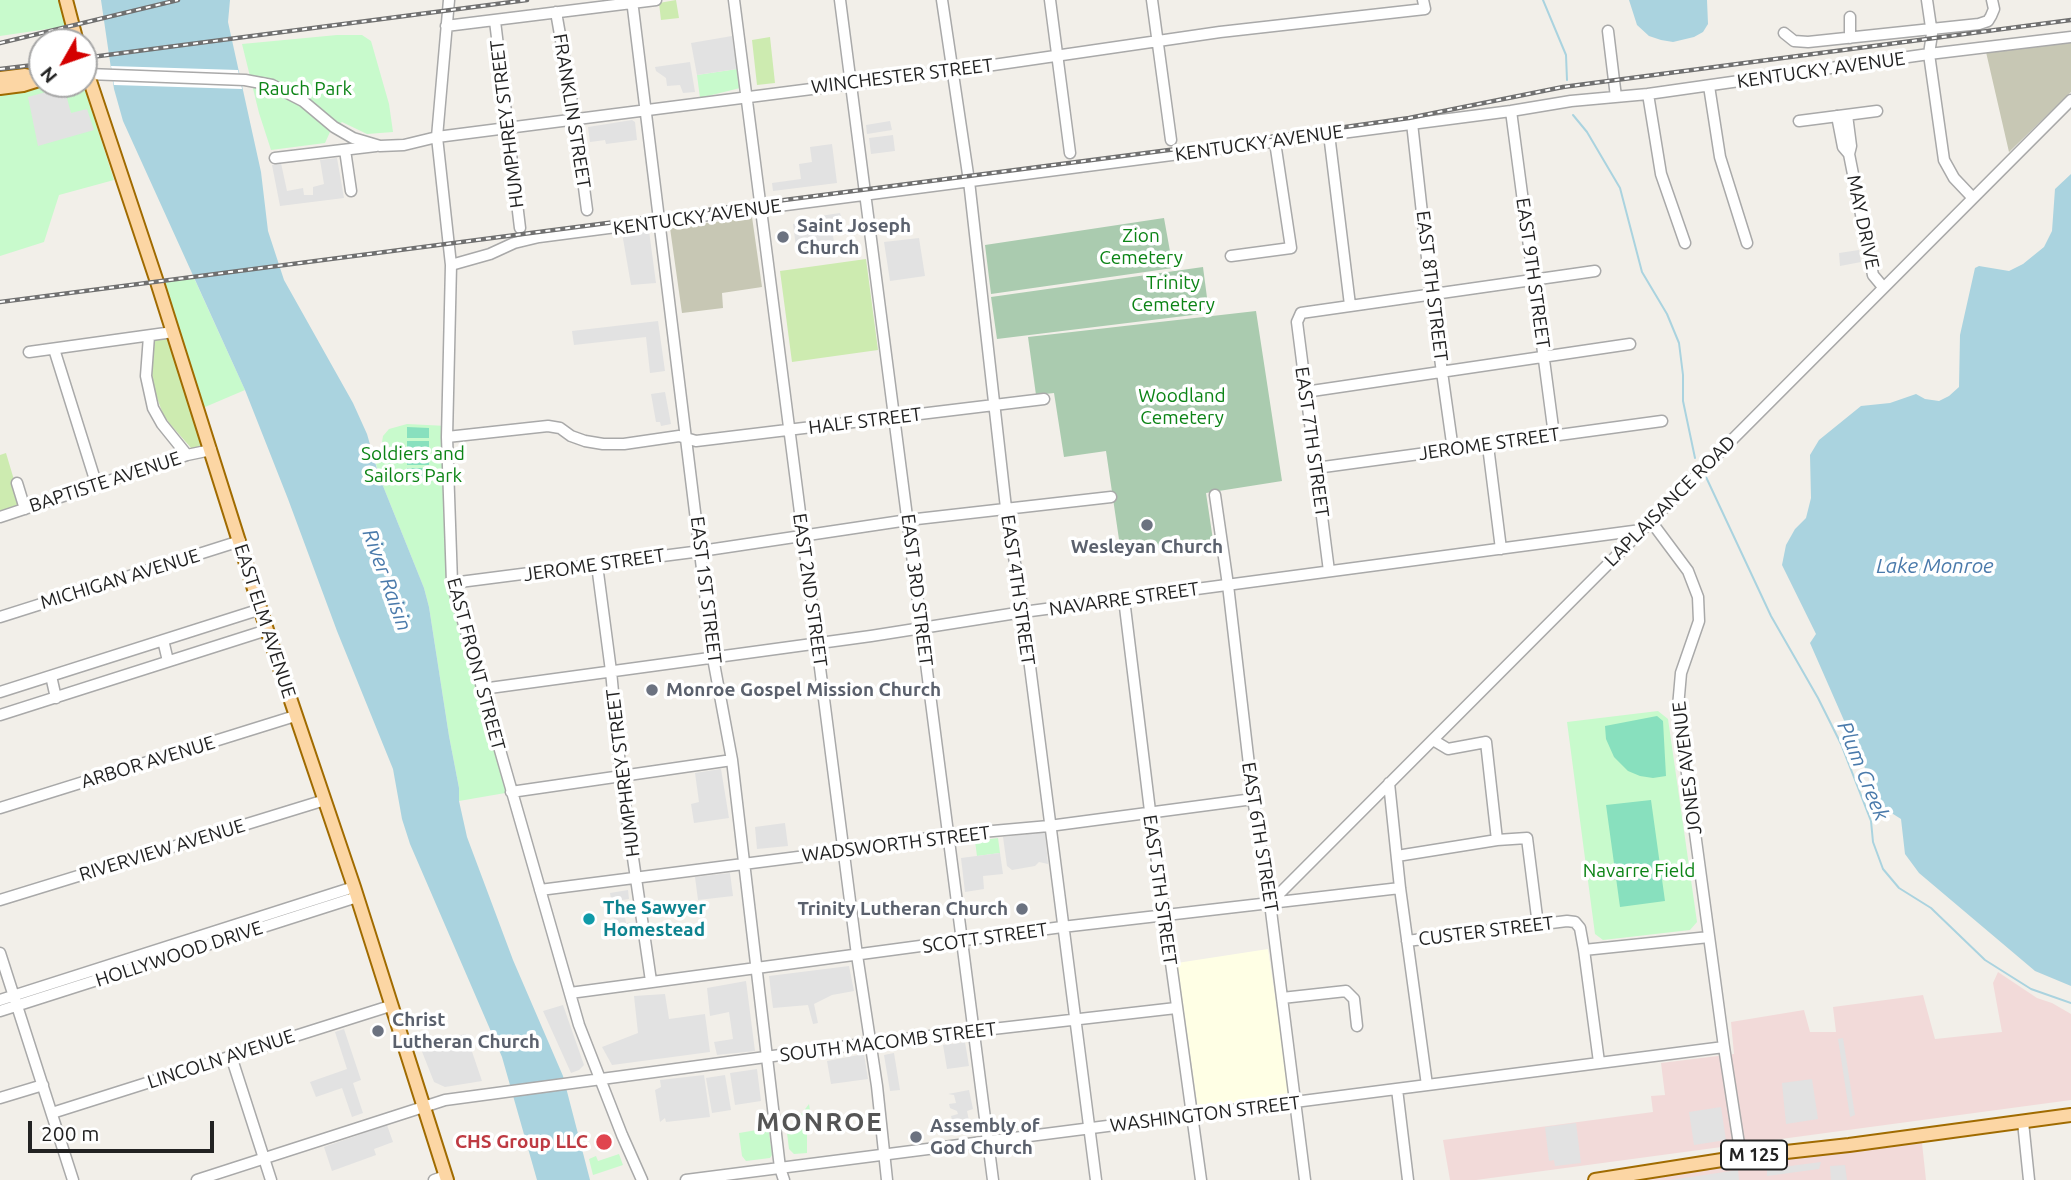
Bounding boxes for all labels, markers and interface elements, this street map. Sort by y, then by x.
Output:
north arrow [28,28,98,98]
street label: FRANKLIN STREET [548,32,596,190]
street label: HUMPHREY STREET [485,39,529,209]
street label: KENTUCKY AVENUE [1735,47,1907,93]
street label: WINCHESTER STREET [810,54,994,98]
text: N [35,63,61,88]
park label: Rauch Park [258,78,352,100]
street label: KENTUCKY AVENUE [1173,120,1345,166]
street label: MAY DRIVE [1842,173,1884,271]
street label: KENTUCKY AVENUE [611,194,783,240]
street label: EAST 9TH STREET [1511,196,1555,350]
street label: EAST 8TH STREET [1411,209,1453,363]
place label: Saint Joseph Church [797,215,911,259]
park label: Zion Cemetery [1099,225,1183,269]
marker: Saint Joseph Church [775,229,791,245]
park label: Trinity Cemetery [1131,272,1215,316]
street label: EAST 7TH STREET [1290,365,1334,519]
park label: Woodland Cemetery [1138,385,1226,429]
street label: HALF STREET [807,403,923,439]
street label: JEROME STREET [1417,423,1561,465]
street label: LAPLAISANCE ROAD [1600,431,1740,571]
park label: Soldiers and Sailors Park [361,443,465,487]
street label: BAPTISTE AVENUE [26,447,184,517]
street label: EAST 2ND STREET [788,512,832,668]
street label: EAST 3RD STREET [896,513,938,667]
street label: EAST 4TH STREET [996,513,1040,667]
street label: EAST 1ST STREET [686,515,726,665]
marker: Wesleyan Church [1139,517,1155,533]
water label: River Raisin [357,526,417,634]
place label: Wesleyan Church [1071,536,1223,558]
street label: EAST ELM AVENUE [229,541,301,701]
street label: MICHIGAN AVENUE [38,544,202,614]
street label: JEROME STREET [522,544,666,586]
water label: Lake Monroe [1876,553,1994,579]
street label: EAST FRONT STREET [442,575,510,753]
street label: NAVARRE STREET [1048,577,1200,621]
place label: Monroe Gospel Mission Church [666,679,941,701]
marker: Monroe Gospel Mission Church [644,682,660,698]
street label: HUMPHREY STREET [601,688,645,858]
street label: JONES AVENUE [1668,700,1706,836]
water label: Plum Creek [1832,718,1894,824]
street label: ARBOR AVENUE [78,731,218,793]
street label: EAST 6TH STREET [1237,760,1283,914]
street label: EAST 5TH STREET [1138,813,1182,967]
street label: RIVERVIEW AVENUE [76,814,248,886]
street label: WADSWORTH STREET [801,821,991,867]
park label: Navarre Field [1583,860,1695,882]
place label: The Sawyer Homestead [603,897,706,941]
place label: Trinity Lutheran Church [797,898,1008,920]
marker: Trinity Lutheran Church [1014,901,1030,917]
marker: The Sawyer Homestead [581,911,597,927]
street label: CUSTER STREET [1417,911,1555,951]
street label: HOLLYWOOD DRIVE [92,916,266,992]
street label: SCOTT STREET [921,918,1049,958]
place label: Christ Lutheran Church [392,1009,540,1053]
street label: SOUTH MACOMB STREET [779,1017,997,1067]
marker: Christ Lutheran Church [370,1023,386,1039]
street label: LINCOLN AVENUE [145,1024,297,1094]
street label: WASHINGTON STREET [1109,1091,1301,1137]
scale bar [32,1106,217,1150]
district label: MONROE [757,1106,883,1138]
place label: Assembly of God Church [930,1115,1040,1159]
text: 200 m [41,1121,99,1145]
marker: Assembly of God Church [908,1129,924,1145]
place label: CHS Group LLC [455,1131,588,1153]
marker: CHS Group LLC [594,1132,614,1152]
road number: M 125 [1721,1140,1787,1170]

